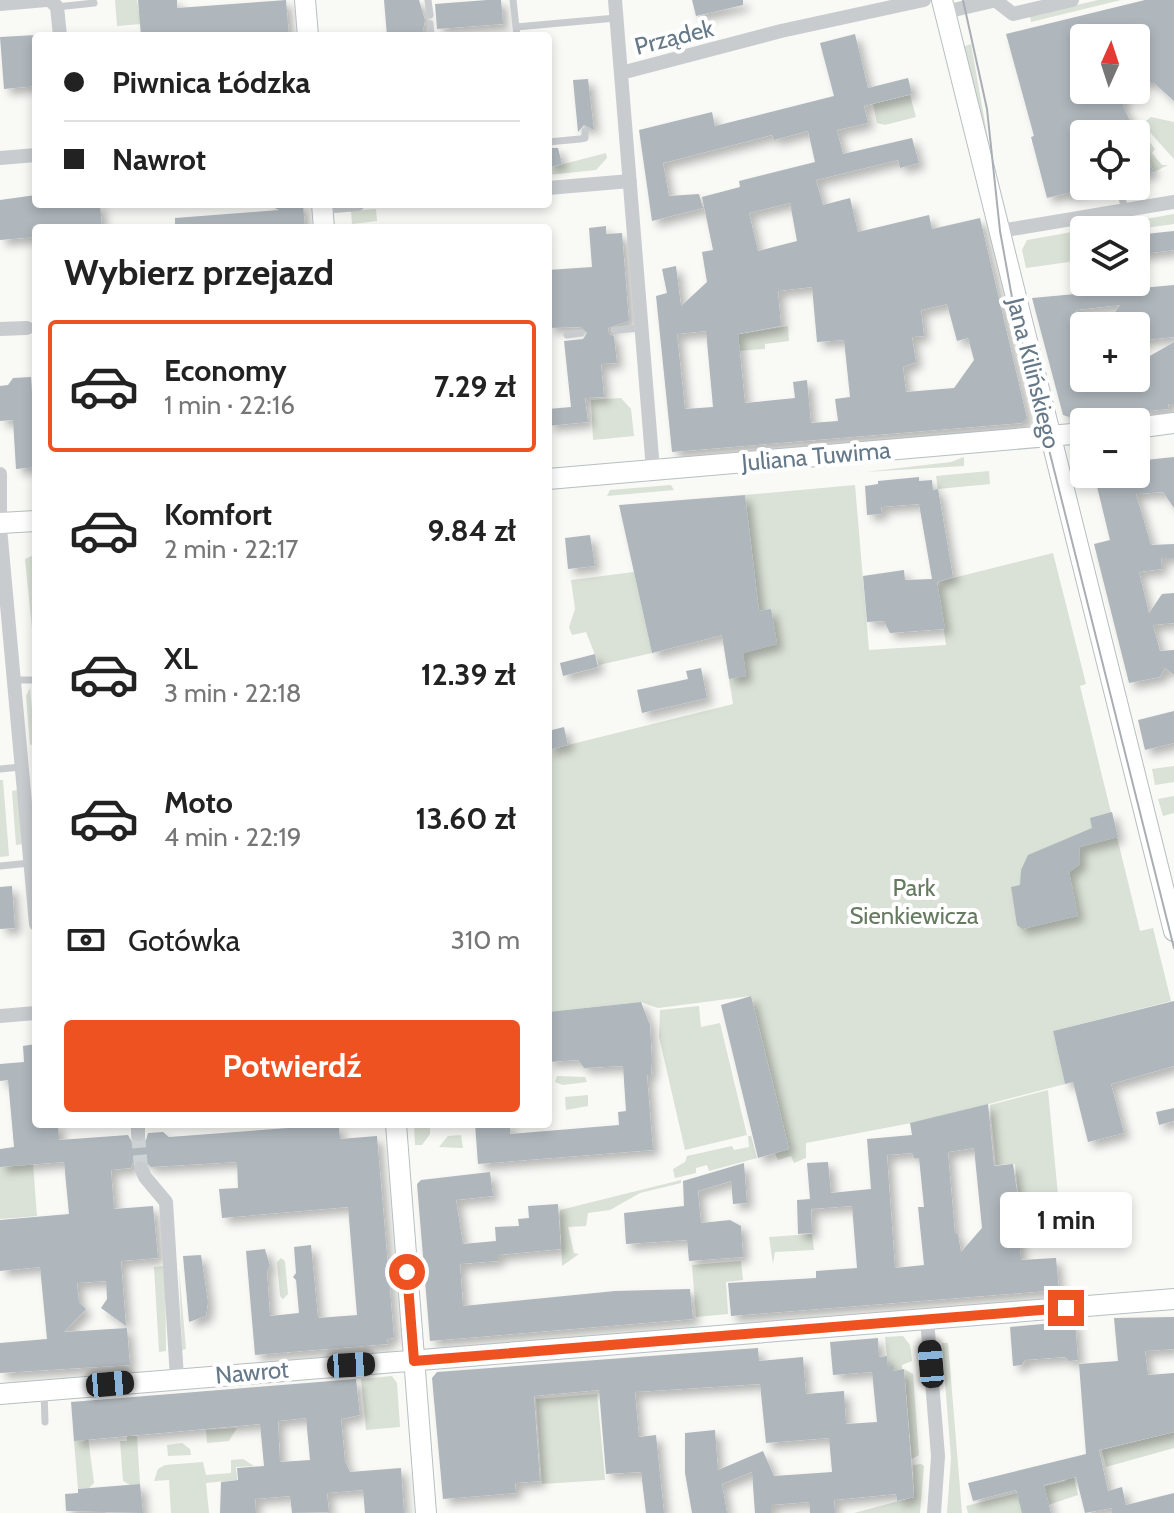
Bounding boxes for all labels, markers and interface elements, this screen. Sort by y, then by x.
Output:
street label: Prządek [632,13,717,61]
north arrow [1070,24,1150,104]
map controls [1070,24,1150,488]
text: Piwnica Łódzka [112,64,311,101]
button: locate [1070,120,1150,200]
text: Nawrot [112,141,206,178]
button: layers [1070,216,1150,296]
text: Wybierz przejazd [64,250,334,294]
street label: Jana Kilińskiego [1001,294,1067,451]
button: + [1070,312,1150,392]
icon: car [68,350,140,422]
text: Economy [164,352,287,389]
text: 7.29 zł [434,368,516,405]
text: 1 min · 22:16 [164,389,295,421]
button: − [1070,408,1150,488]
street label: Juliana Tuwima [739,435,892,477]
icon: car [68,494,140,566]
text: Komfort [164,496,272,533]
text: 9.84 zł [428,512,516,549]
text: 2 min · 22:17 [164,533,298,565]
icon: car [68,638,140,710]
text: XL [164,640,198,677]
text: 12.39 zł [421,656,516,693]
text: 3 min · 22:18 [164,677,302,709]
icon: car [68,782,140,854]
text: Moto [164,784,233,821]
text: 13.60 zł [415,800,516,837]
text: 4 min · 22:19 [164,821,302,853]
park label: Park Sienkiewicza [849,873,979,930]
icon: cash [64,918,108,962]
text: Gotówka [128,922,240,959]
text: 310 m [451,924,520,956]
button: Potwierdź [64,1020,520,1112]
callout: 1 min [1000,1192,1132,1248]
text: 1 min [1037,1204,1095,1236]
route start [389,1254,425,1290]
route end [1048,1290,1084,1326]
car [917,1339,945,1389]
car [326,1352,376,1378]
street label: Nawrot [214,1354,290,1390]
car [85,1370,135,1398]

